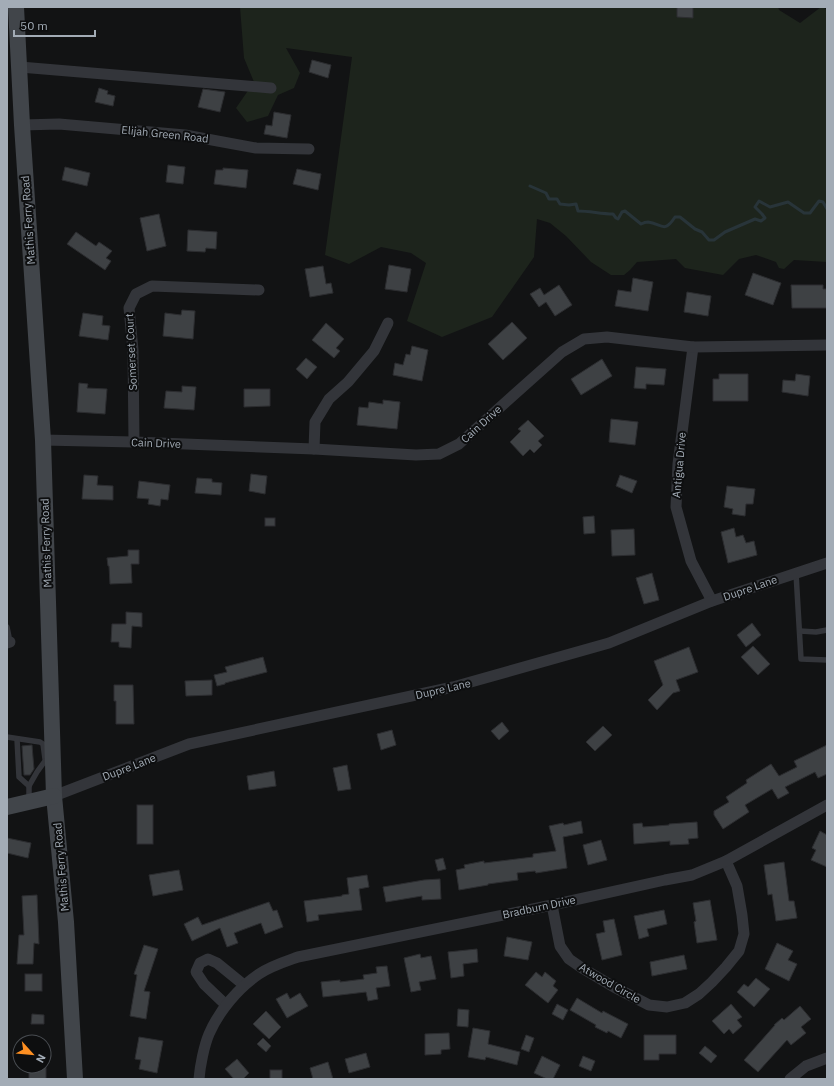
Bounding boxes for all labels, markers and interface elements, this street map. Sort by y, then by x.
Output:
scale bar [14,12,95,38]
text: 50 m [20,18,48,33]
street label: Elijah Green Road [121,122,209,146]
street label: Mathis Ferry Road [18,175,38,265]
street label: Somerset Court [122,313,140,391]
street label: Cain Drive [458,402,504,446]
street label: Antigua Drive [669,432,689,498]
street label: Cain Drive [131,435,181,451]
street label: Mathis Ferry Road [37,498,55,588]
street label: Dupre Lane [721,572,779,604]
street label: Dupre Lane [414,676,472,702]
street label: Dupre Lane [100,750,158,784]
street label: Mathis Ferry Road [50,822,72,912]
street label: Bradburn Drive [501,892,577,922]
street label: Atwood Circle [577,960,643,1006]
north arrow [12,1034,52,1074]
text: N [33,1052,49,1065]

